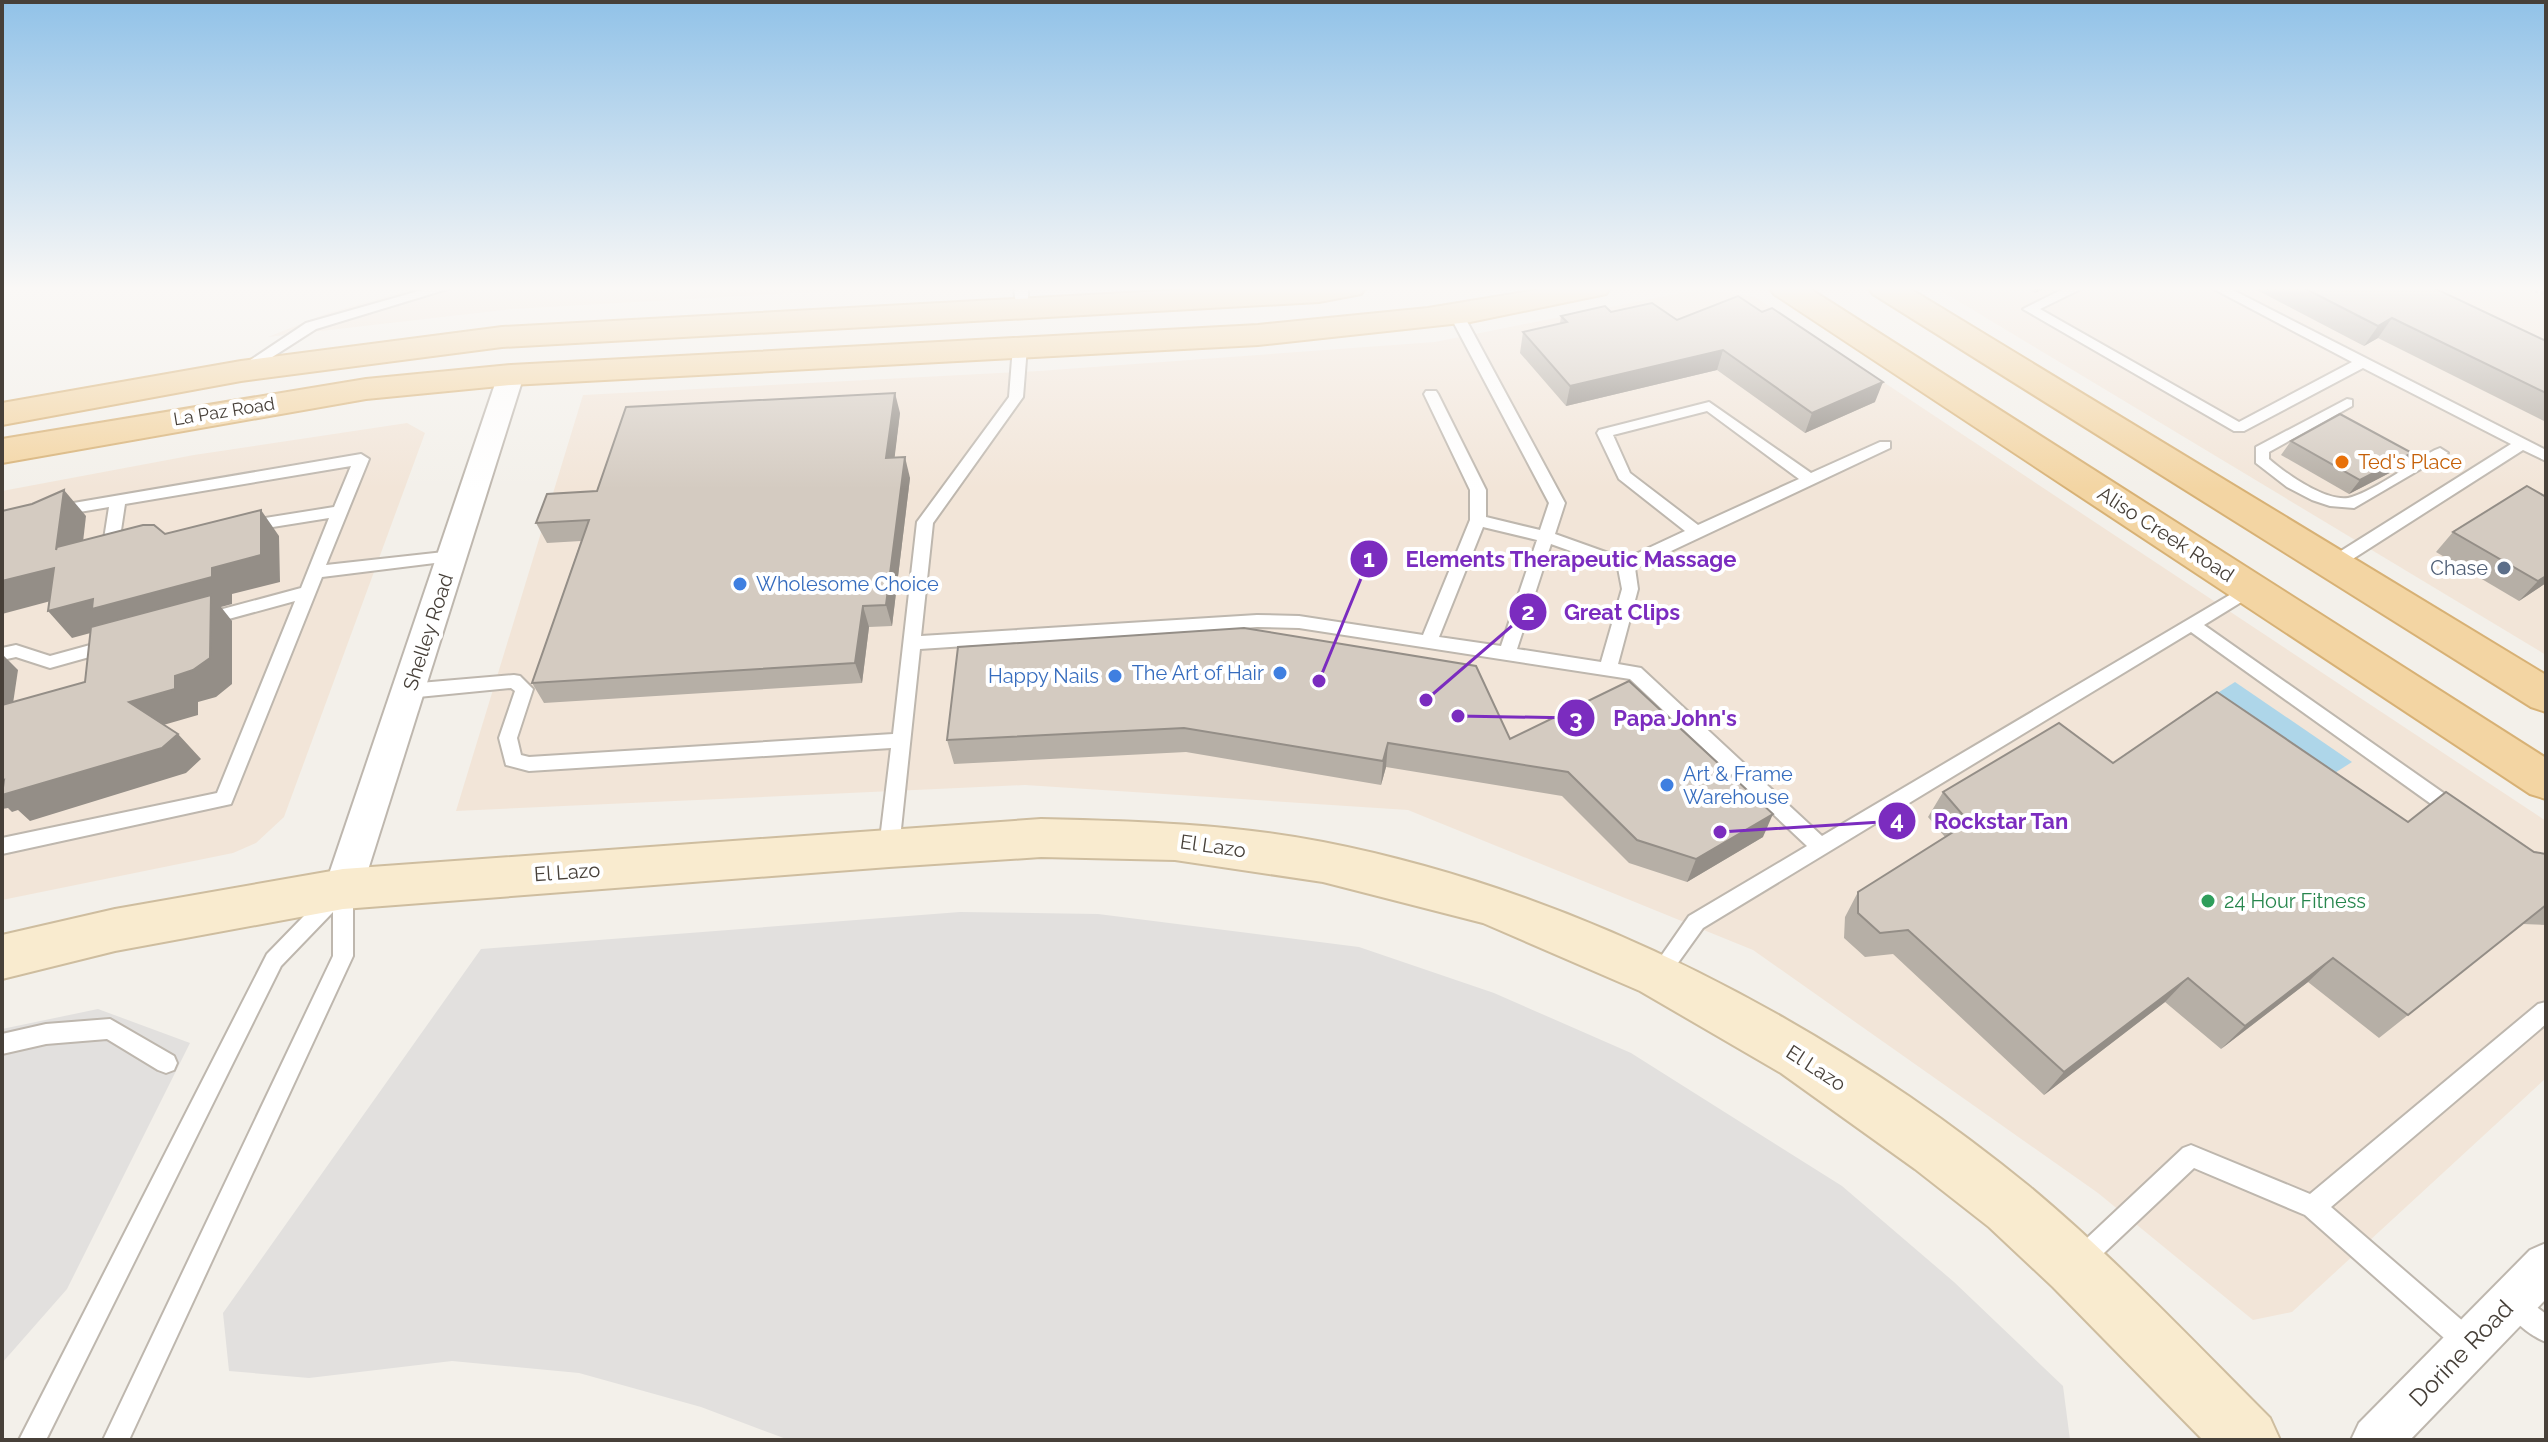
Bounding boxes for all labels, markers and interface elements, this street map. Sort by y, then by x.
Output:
street label: La Paz Road [172,393,276,429]
place label: Ted's Place [2358,450,2462,474]
marker: Ted's Place [2333,453,2351,471]
street label: Aliso Creek Road [2093,481,2239,587]
callout: Elements Therapeutic Massage [1349,536,1753,582]
text: 1 [1363,544,1375,573]
text: Elements Therapeutic Massage [1406,546,1736,572]
place label: Chase [2430,556,2488,580]
marker: Chase [2495,559,2513,577]
street label: Shelley Road [398,571,458,693]
place label: Wholesome Choice [756,572,939,596]
marker: Wholesome Choice [731,575,749,593]
callout: Great Clips [1508,589,1696,635]
text: 2 [1521,597,1535,626]
text: Great Clips [1564,599,1680,625]
place label: The Art of Hair [1132,661,1264,685]
place label: Happy Nails [988,664,1099,688]
marker: The Art of Hair [1271,664,1289,682]
marker: Happy Nails [1106,667,1124,685]
callout: Papa John's [1556,695,1753,741]
text: 3 [1569,704,1583,733]
text: Papa John's [1613,705,1737,731]
place label: Art & Frame Warehouse [1683,762,1793,809]
marker: Art & Frame Warehouse [1658,776,1676,794]
callout: Rockstar Tan [1877,798,2085,844]
text: 4 [1890,806,1904,835]
text: Rockstar Tan [1934,808,2068,834]
street label: El Lazo [1179,830,1248,863]
street label: El Lazo [533,858,601,886]
place label: 24 Hour Fitness [2224,889,2366,913]
marker: 24 Hour Fitness [2199,892,2217,910]
street label: El Lazo [1782,1040,1850,1096]
street label: Dorine Road [2403,1294,2519,1412]

